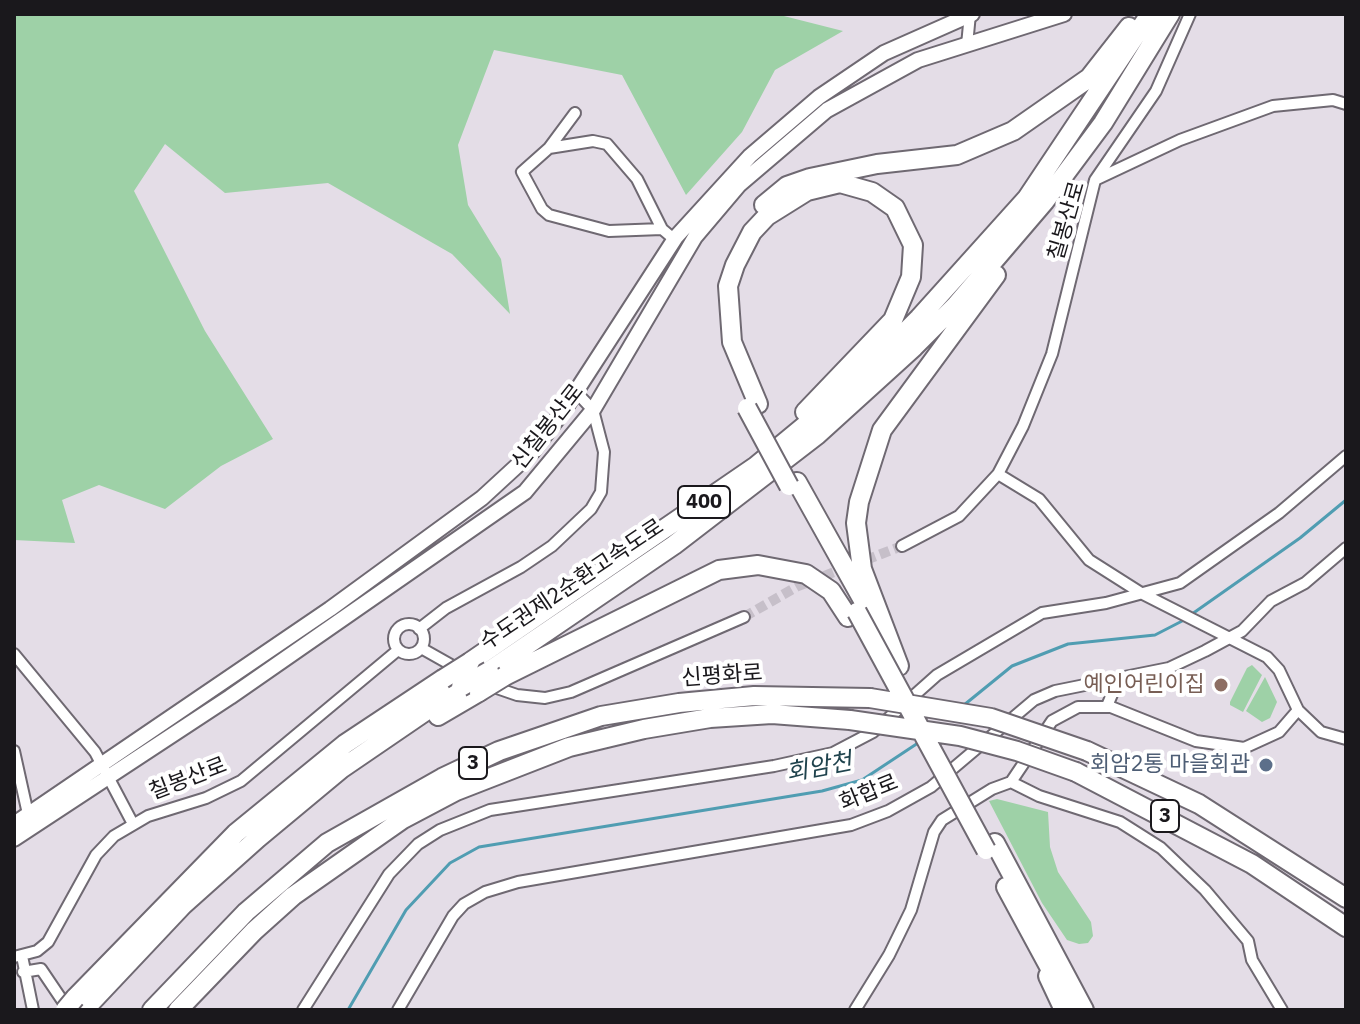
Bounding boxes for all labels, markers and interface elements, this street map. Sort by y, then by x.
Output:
street label: 칠봉산로 [1043,178,1091,264]
street label: 신칠봉산로 [506,379,590,475]
road number: 400 [678,486,730,518]
street label: 수도권제2순환고속도로 [475,514,669,656]
street label: 신평화로 [681,660,763,692]
place label: 예인어린이집 [1084,672,1205,698]
marker: 예인어린이집 [1212,676,1230,694]
road number: 3 [459,747,487,779]
water label: 회암천 [784,748,854,788]
street label: 칠봉산로 [145,752,231,806]
place label: 회암2통 마을회관 [1090,752,1250,778]
marker: 회암2통 마을회관 [1257,756,1275,774]
street label: 화합로 [836,769,902,817]
road number: 3 [1151,800,1179,832]

